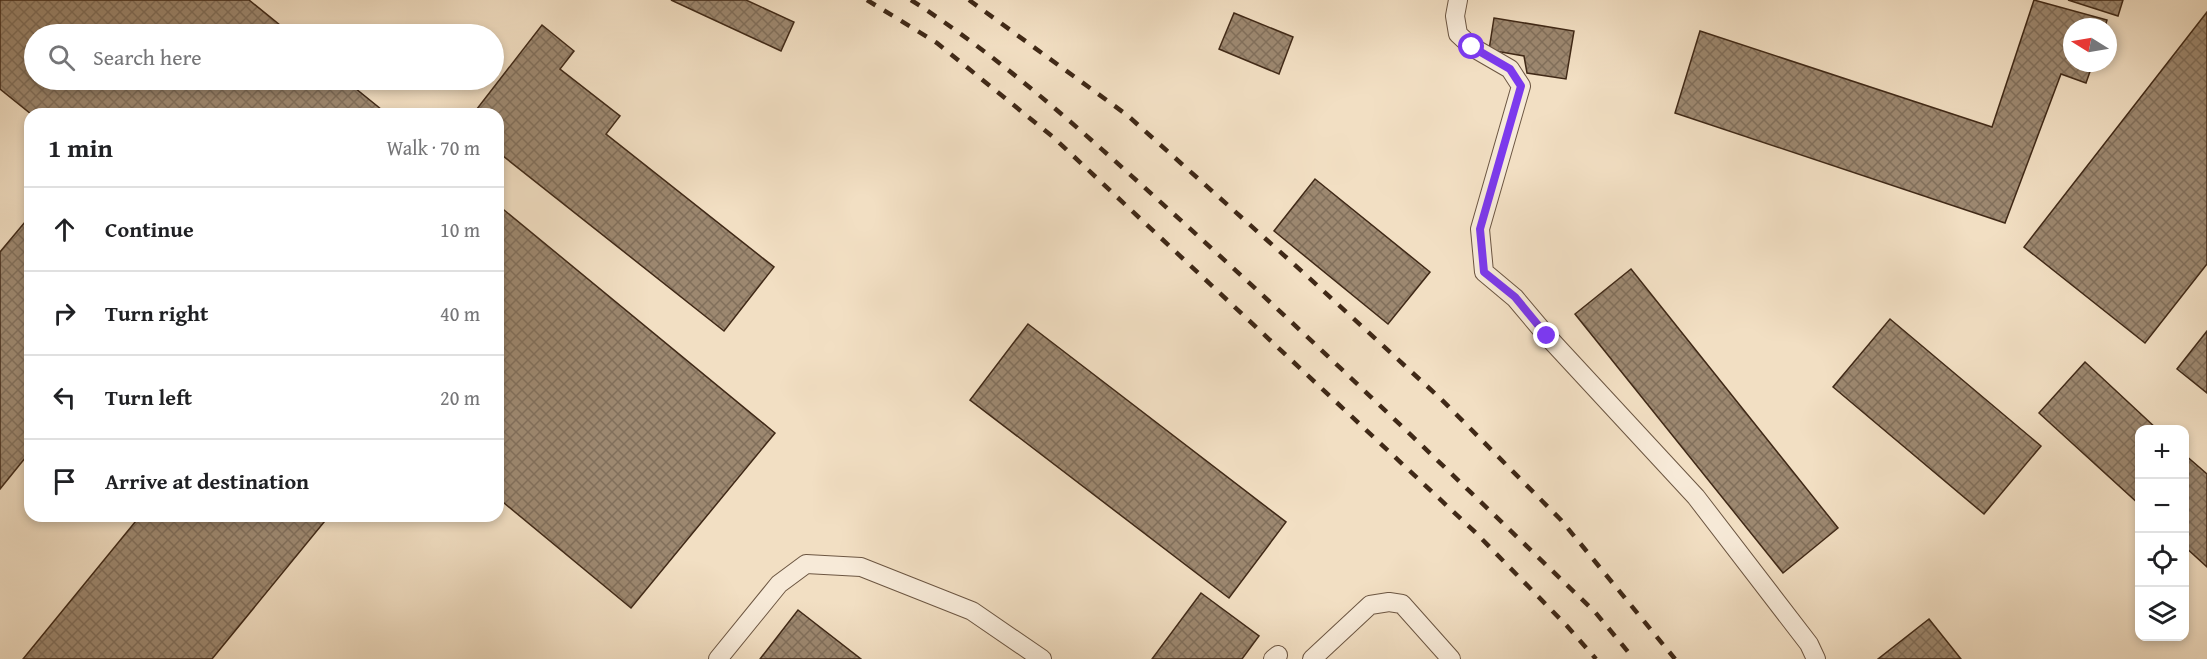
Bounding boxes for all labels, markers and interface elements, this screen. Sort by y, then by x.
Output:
north arrow [2063,18,2117,72]
search box [24,24,504,90]
route start [1458,33,1484,59]
icon: search [45,41,78,74]
text: Search here [93,41,202,73]
text: 1 min [48,128,113,167]
text: Walk · 70 m [386,133,480,162]
icon: ahead [48,213,81,246]
text: Continue [105,213,194,245]
text: 10 m [440,215,480,244]
icon: right [48,297,81,330]
text: Turn right [105,297,208,329]
text: 40 m [440,299,480,328]
route end [1533,322,1559,348]
icon: left [48,381,81,414]
text: Turn left [105,381,192,413]
text: 20 m [440,383,480,412]
map controls [2135,425,2189,641]
button: + [2135,425,2189,479]
icon: arrive [48,465,81,498]
text: Arrive at destination [105,465,309,497]
button: − [2135,479,2189,533]
button: locate [2135,533,2189,587]
button: layers [2135,587,2189,641]

